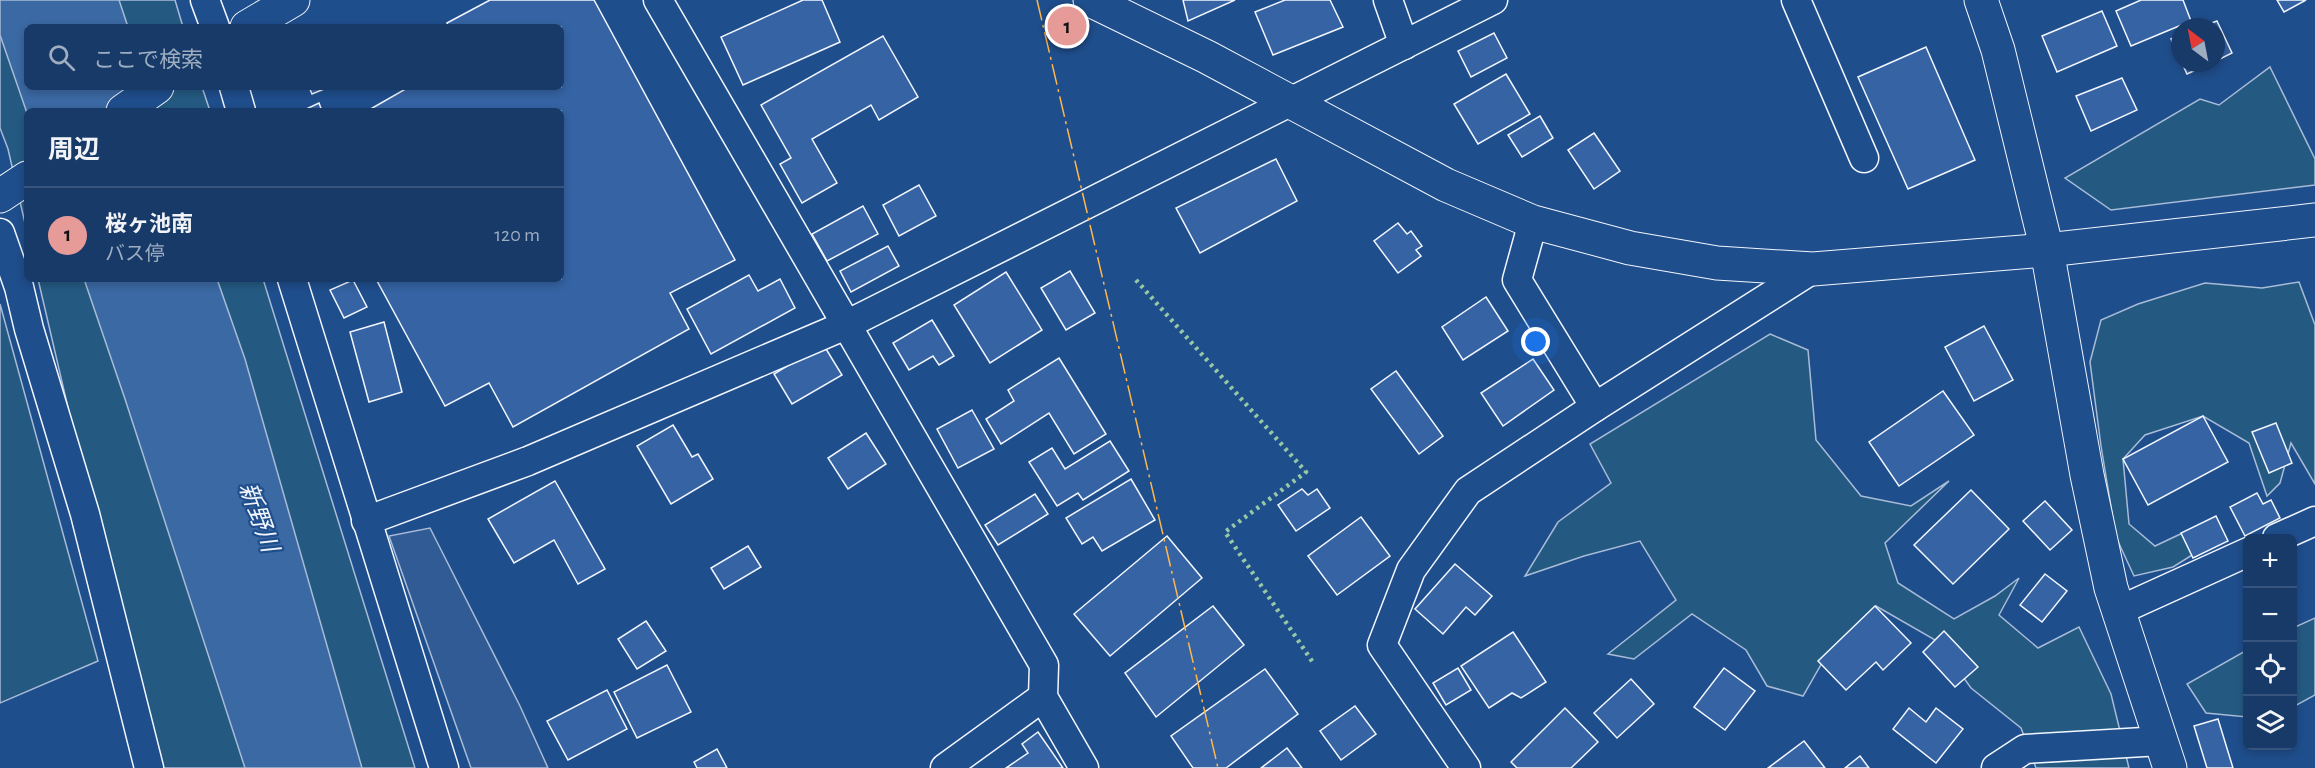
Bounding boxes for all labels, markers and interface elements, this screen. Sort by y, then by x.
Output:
pin: 1 [1048,3,1086,48]
north arrow [2171,18,2225,72]
search box [24,24,564,90]
icon: search [45,41,78,74]
text: ここで検索 [93,49,203,71]
text: 周辺 [48,137,100,163]
text: 桜ヶ池南 [105,213,193,235]
text: 1 [64,225,71,245]
text: 120 m [494,225,540,245]
text: バス停 [105,244,165,264]
your location [1521,327,1550,356]
water label: 新野川 [234,479,285,558]
map controls [2243,534,2297,750]
button: + [2243,534,2297,588]
button: − [2243,588,2297,642]
button: locate [2243,642,2297,696]
button: layers [2243,696,2297,750]

